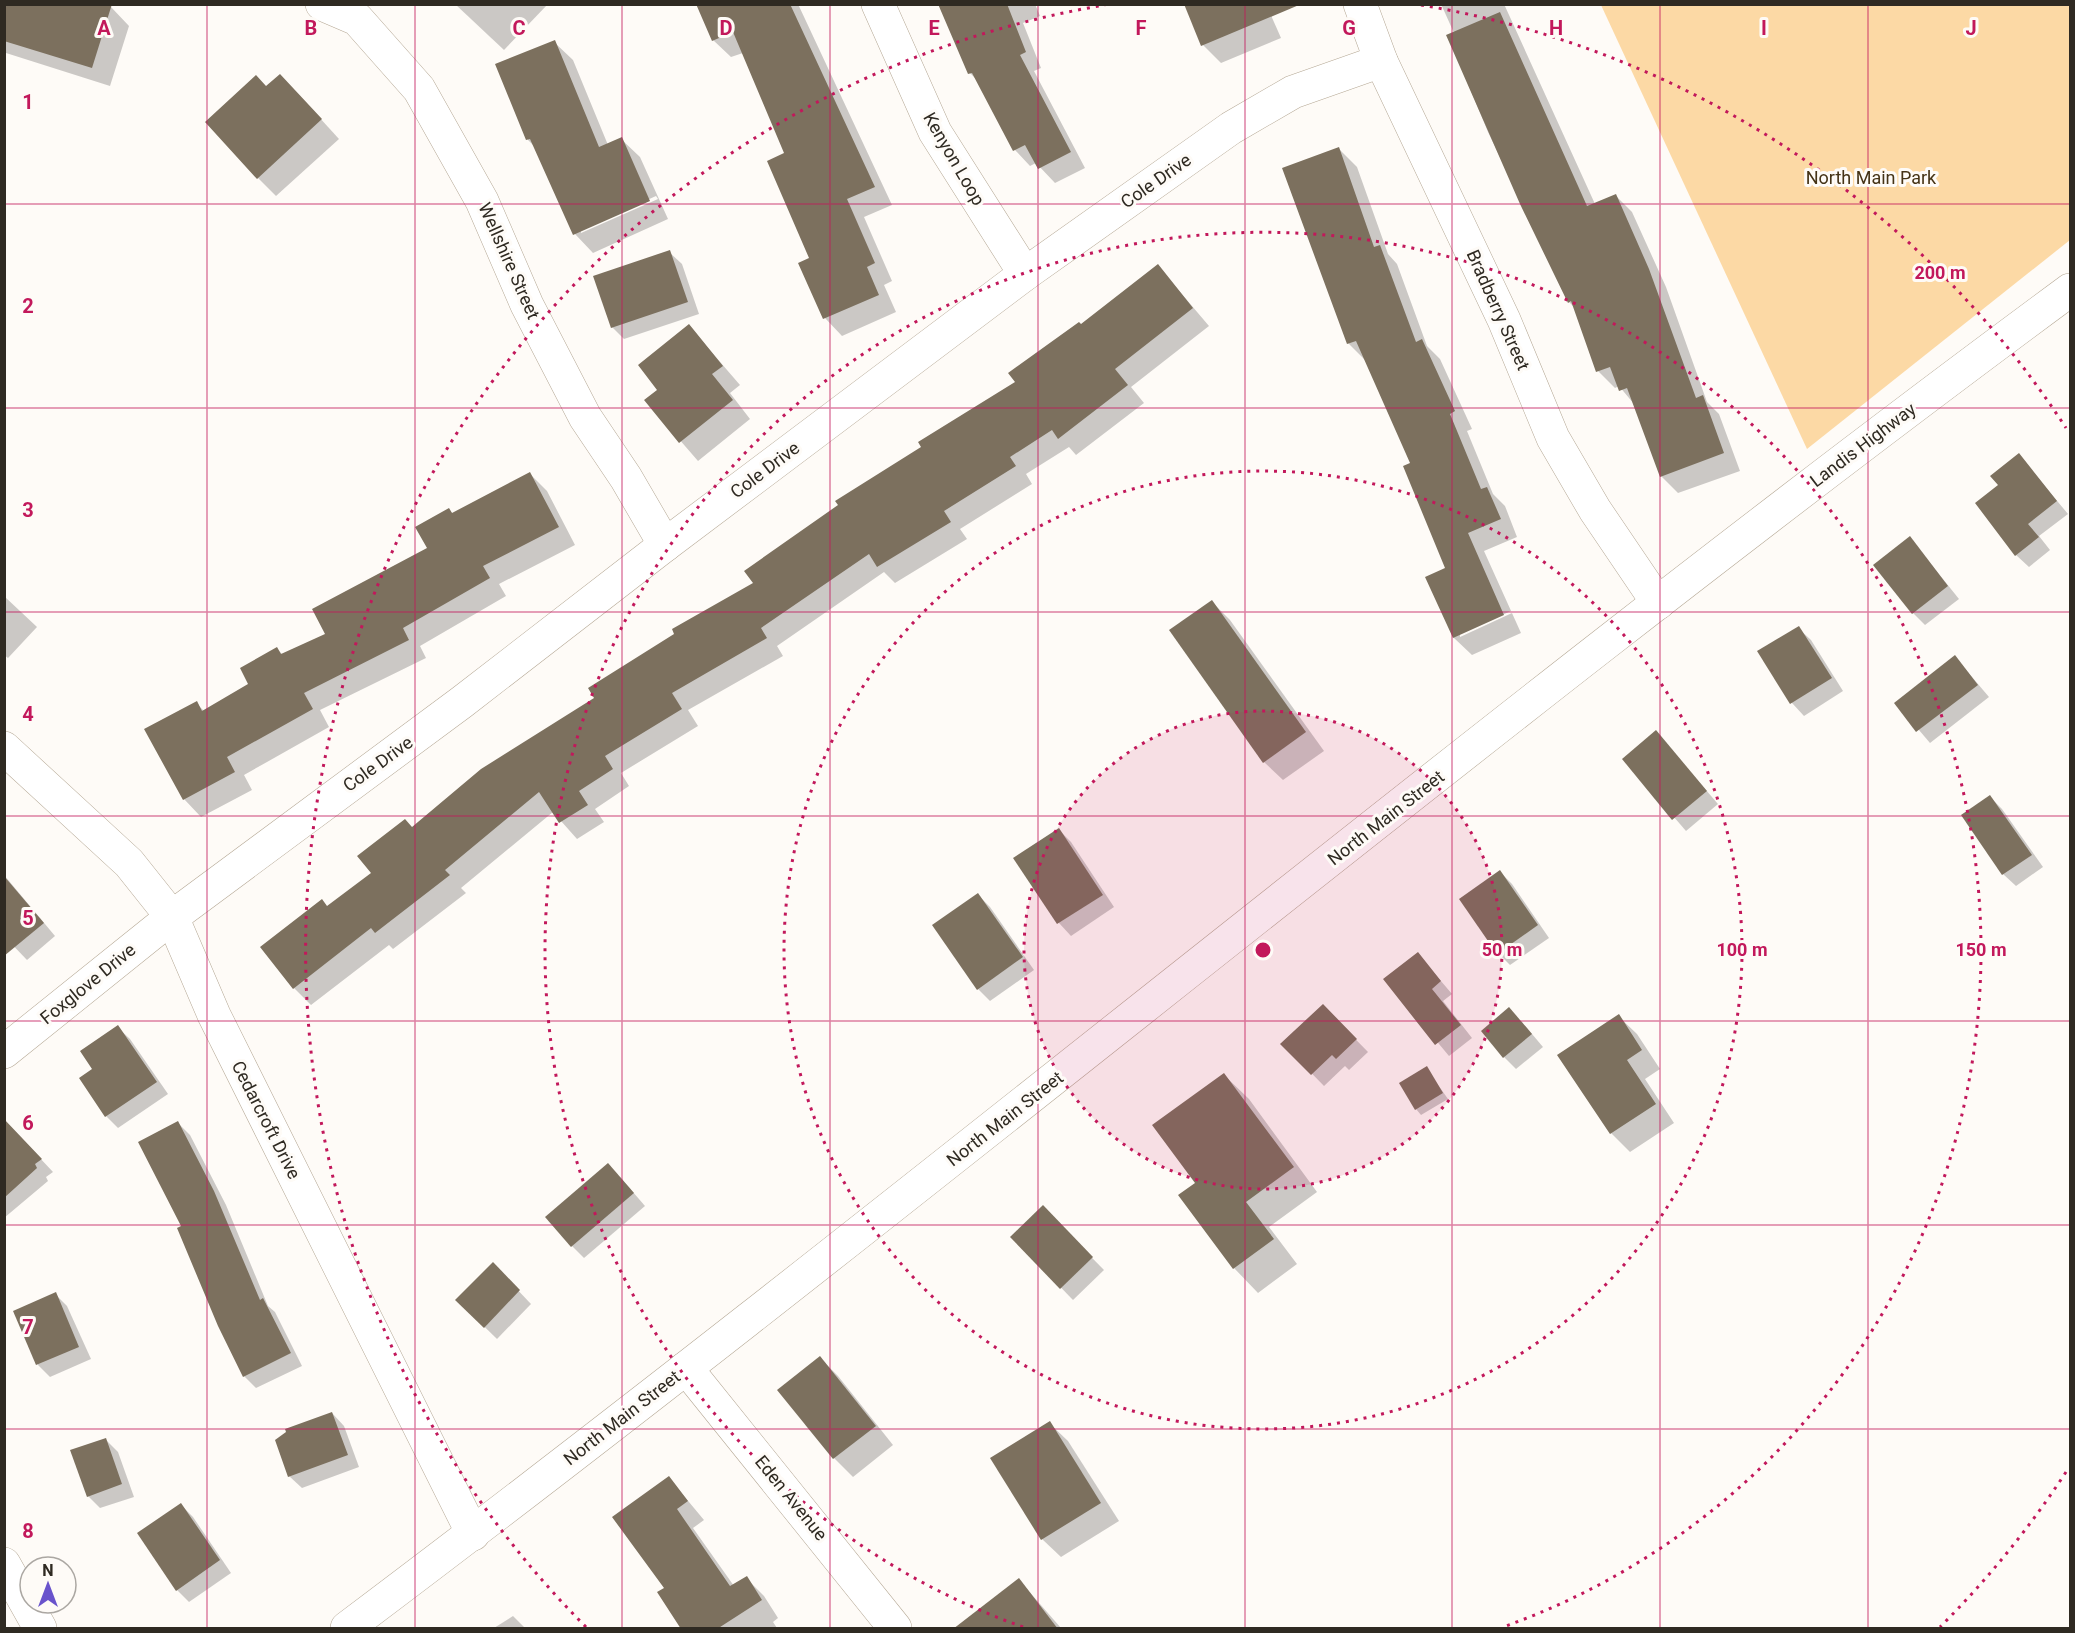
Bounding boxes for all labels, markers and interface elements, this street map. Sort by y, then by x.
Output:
text: A [97,16,111,40]
text: B [305,16,317,40]
text: C [512,16,526,40]
text: D [720,16,733,40]
text: E [928,16,940,40]
text: F [1136,16,1147,40]
text: G [1342,16,1356,40]
text: H [1549,16,1563,40]
text: I [1761,16,1767,40]
text: J [1965,16,1977,40]
text: 1 [22,90,34,114]
street label: Kenyon Loop [919,108,990,209]
street label: Cole Drive [1117,149,1195,212]
park label: North Main Park [1806,167,1937,188]
street label: Wellshire Street [474,199,545,322]
street label: Bradberry Street [1463,246,1534,373]
text: 200 m [1914,262,1966,283]
text: 2 [22,294,34,318]
street label: Landis Highway [1806,398,1920,491]
street label: Cole Drive [726,437,803,502]
text: 3 [22,498,34,522]
text: 4 [22,702,34,726]
street label: Cole Drive [339,731,417,796]
street label: North Main Street [1323,766,1448,870]
text: 5 [22,906,34,930]
street label: Foxglove Drive [36,939,139,1028]
text: 50 m [1482,939,1522,960]
text: 100 m [1716,939,1768,960]
text: 150 m [1955,939,2007,960]
centre of rings [1253,940,1273,960]
street label: Cedarcroft Drive [228,1057,305,1182]
street label: North Main Street [942,1067,1067,1171]
text: 6 [22,1111,34,1135]
text: 7 [22,1315,34,1339]
street label: North Main Street [559,1366,684,1470]
street label: Eden Avenue [751,1451,832,1544]
text: 8 [22,1519,34,1543]
north arrow [18,1555,78,1615]
text: N [42,1561,54,1580]

